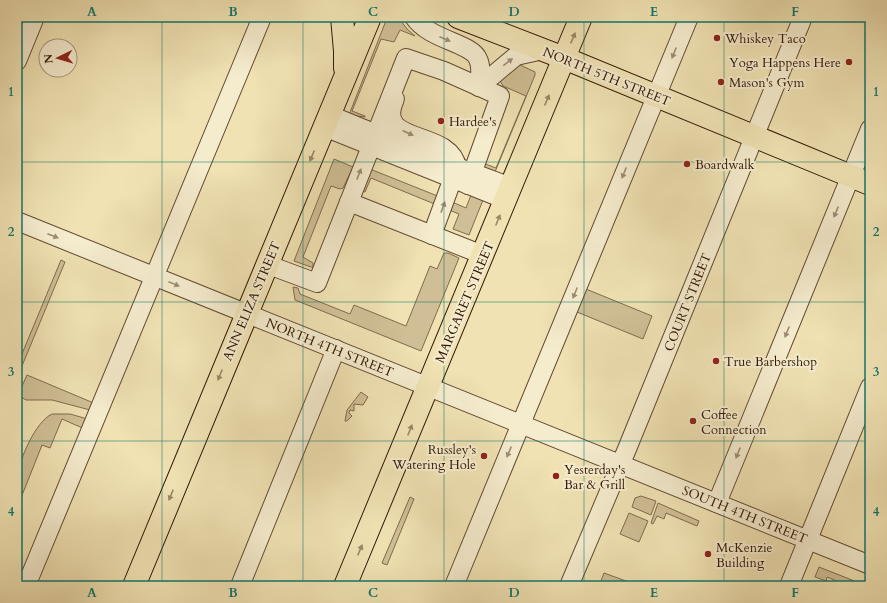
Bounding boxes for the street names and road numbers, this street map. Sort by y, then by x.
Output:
street label: NORTH 5TH STREET [540,43,674,111]
street label: MARGARET STREET [431,238,499,366]
street label: ANN ELIZA STREET [219,239,285,364]
street label: COURT STREET [660,250,716,354]
street label: NORTH 4TH STREET [263,314,397,382]
street label: SOUTH 4TH STREET [679,482,810,548]

